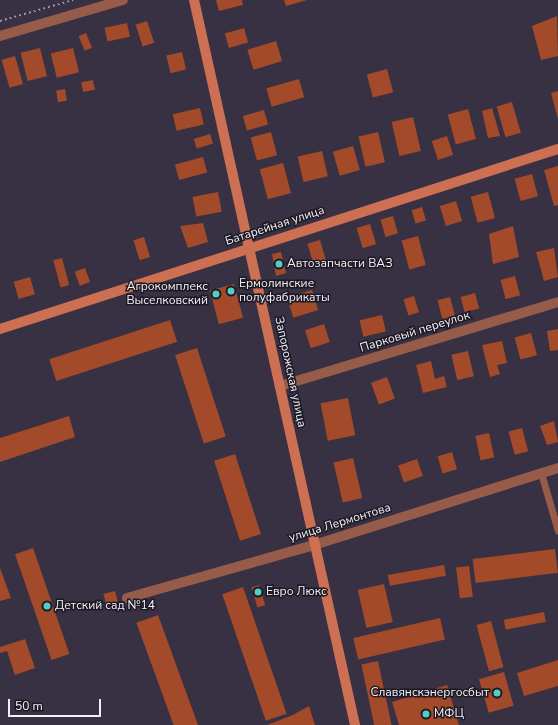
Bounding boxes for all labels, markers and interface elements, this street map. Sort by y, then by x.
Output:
street label: Батарейная улица [224,203,326,249]
place label: Автозапчасти ВАЗ [287,257,393,271]
marker: Автозапчасти ВАЗ [274,259,284,269]
place label: Ермолинские полуфабрикаты [239,277,330,305]
place label: Агрокомплекс Выселковский [126,280,208,308]
marker: Ермолинские полуфабрикаты [226,286,236,296]
marker: Агрокомплекс Выселковский [211,289,221,299]
street label: Парковый переулок [358,308,472,356]
street label: Запорожская улица [271,315,309,429]
street label: улица Лермонтова [287,501,393,545]
place label: Евро Люкс [266,585,327,599]
marker: Евро Люкс [253,587,263,597]
place label: Детский сад №14 [55,599,155,613]
marker: Детский сад №14 [42,601,52,611]
place label: Славянскэнергосбыт [370,686,489,700]
marker: Славянскэнергосбыт [492,688,502,698]
scale bar [10,691,103,717]
text: 50 m [15,698,43,714]
place label: МФЦ [434,707,464,721]
marker: МФЦ [421,709,431,719]

